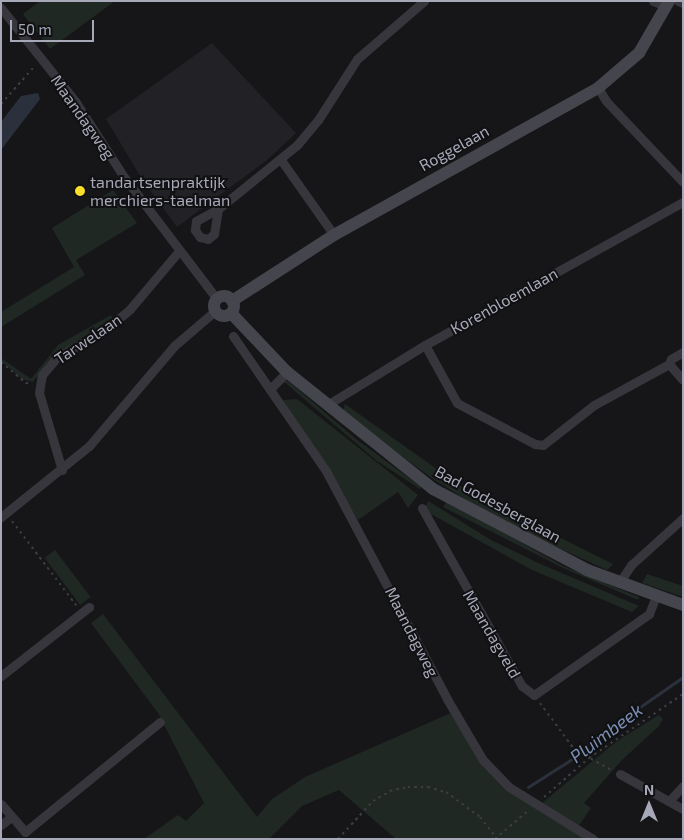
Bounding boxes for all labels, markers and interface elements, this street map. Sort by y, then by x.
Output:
scale bar [12,10,96,42]
text: 50 m [18,20,52,38]
street label: Maandagweg [47,71,119,163]
street label: Roggelaan [416,121,492,175]
place label: tandartsenpraktijk merchiers-taelman [90,172,230,210]
marker: tandartsenpraktijk merchiers-taelman [74,185,86,197]
street label: Korenbloemlaan [447,264,561,338]
street label: Tarwelaan [51,310,125,368]
street label: Bad Godesberglaan [432,461,564,547]
street label: Maandagweg [381,584,443,680]
street label: Maandagveld [459,586,525,682]
water label: Pluimbeek [565,699,647,767]
north arrow [624,780,674,830]
text: N [644,781,654,798]

